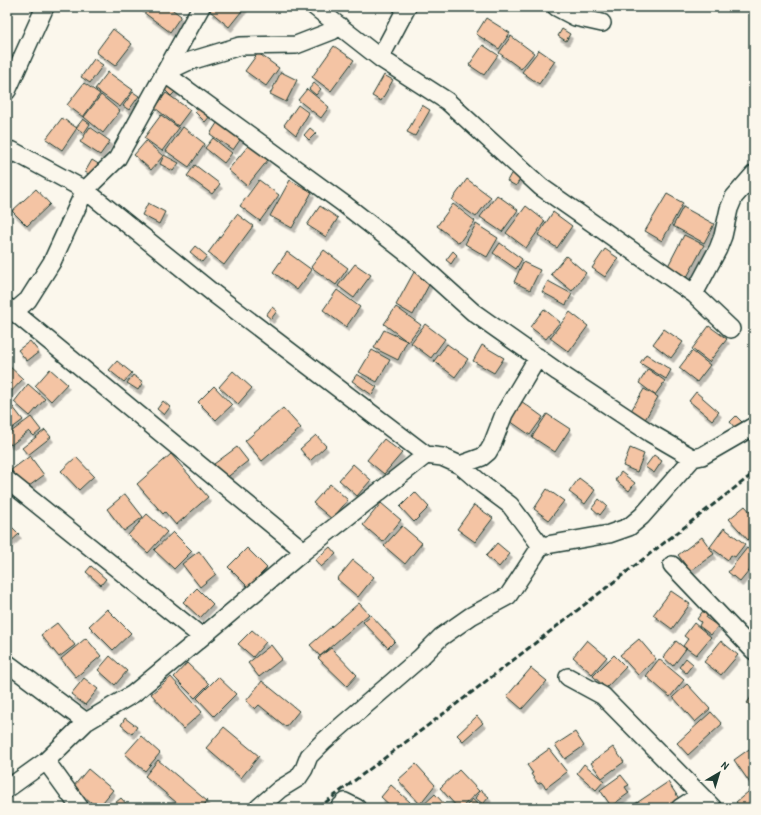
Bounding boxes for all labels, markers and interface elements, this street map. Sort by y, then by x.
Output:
north arrow [699,753,739,793]
text: N [719,758,732,773]

